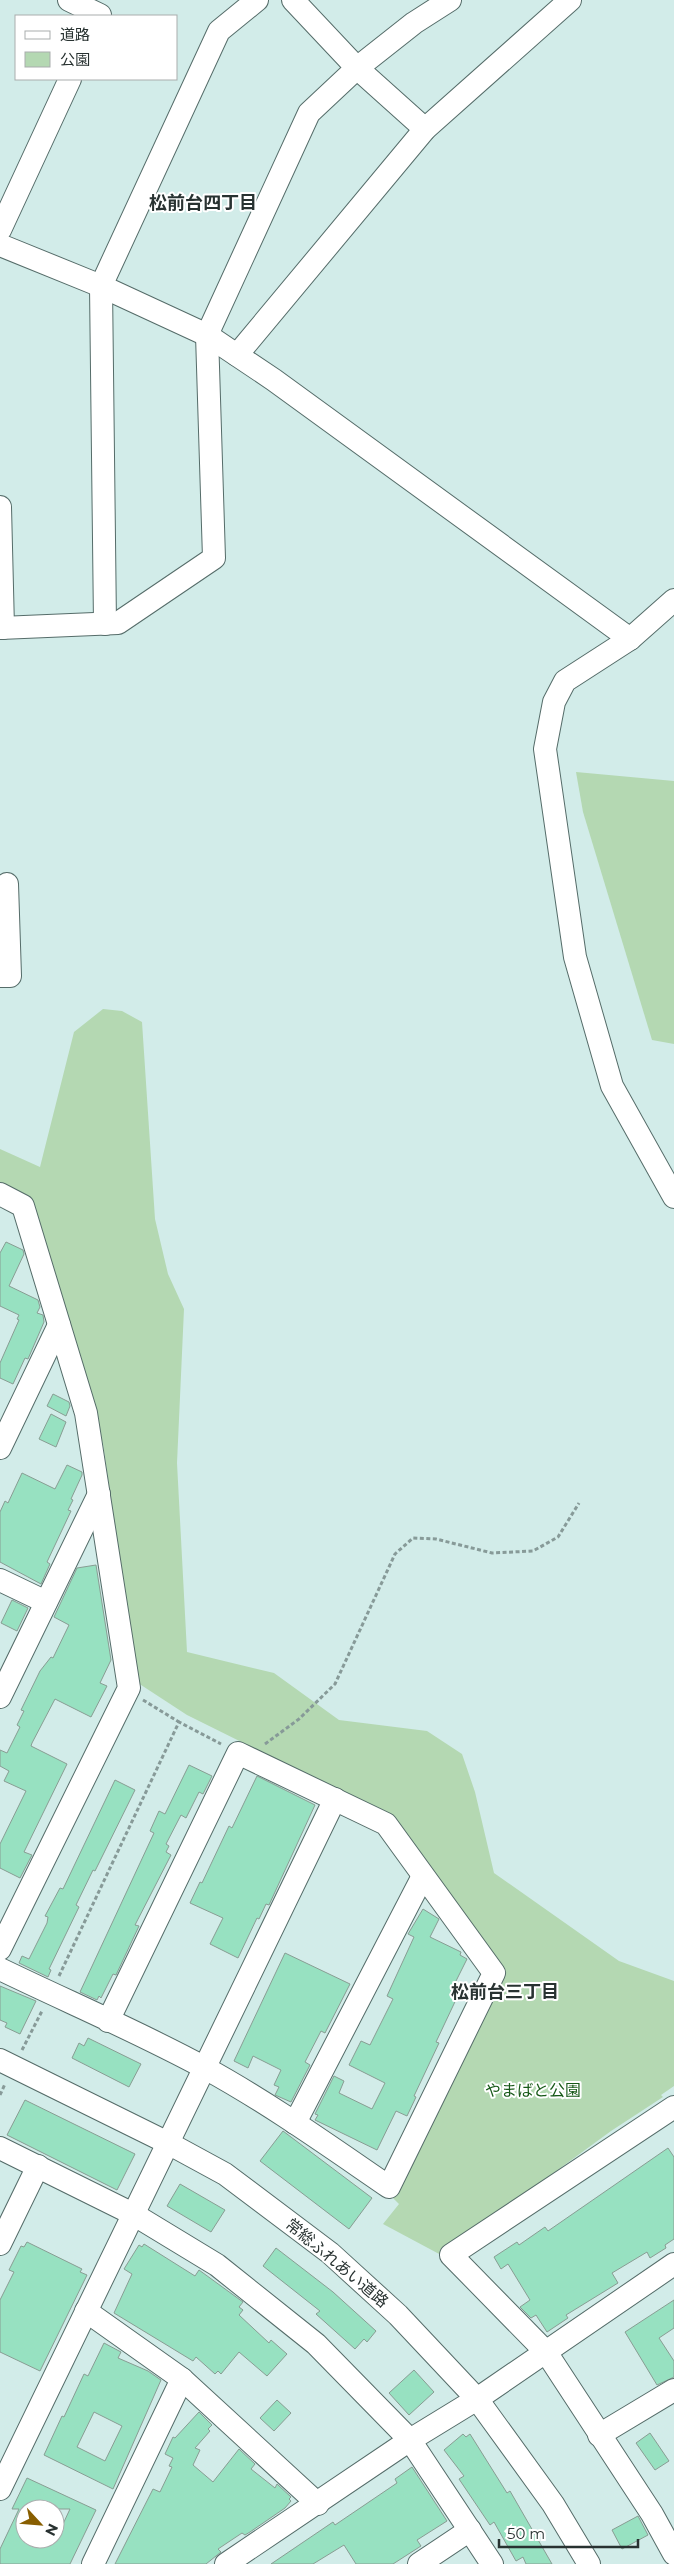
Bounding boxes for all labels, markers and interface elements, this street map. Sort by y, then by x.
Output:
legend [15,15,178,80]
text: 道路 [60,25,90,44]
text: 公園 [60,50,90,69]
district label: 松前台四丁目 [149,192,257,214]
district label: 松前台三丁目 [451,1981,559,2003]
park label: やまばと公園 [485,2081,581,2100]
street label: 常総ふれあい道路 [282,2215,392,2311]
north arrow [15,2499,65,2549]
scale bar [499,2516,638,2548]
text: N [41,2521,62,2539]
text: 50 m [507,2524,545,2543]

